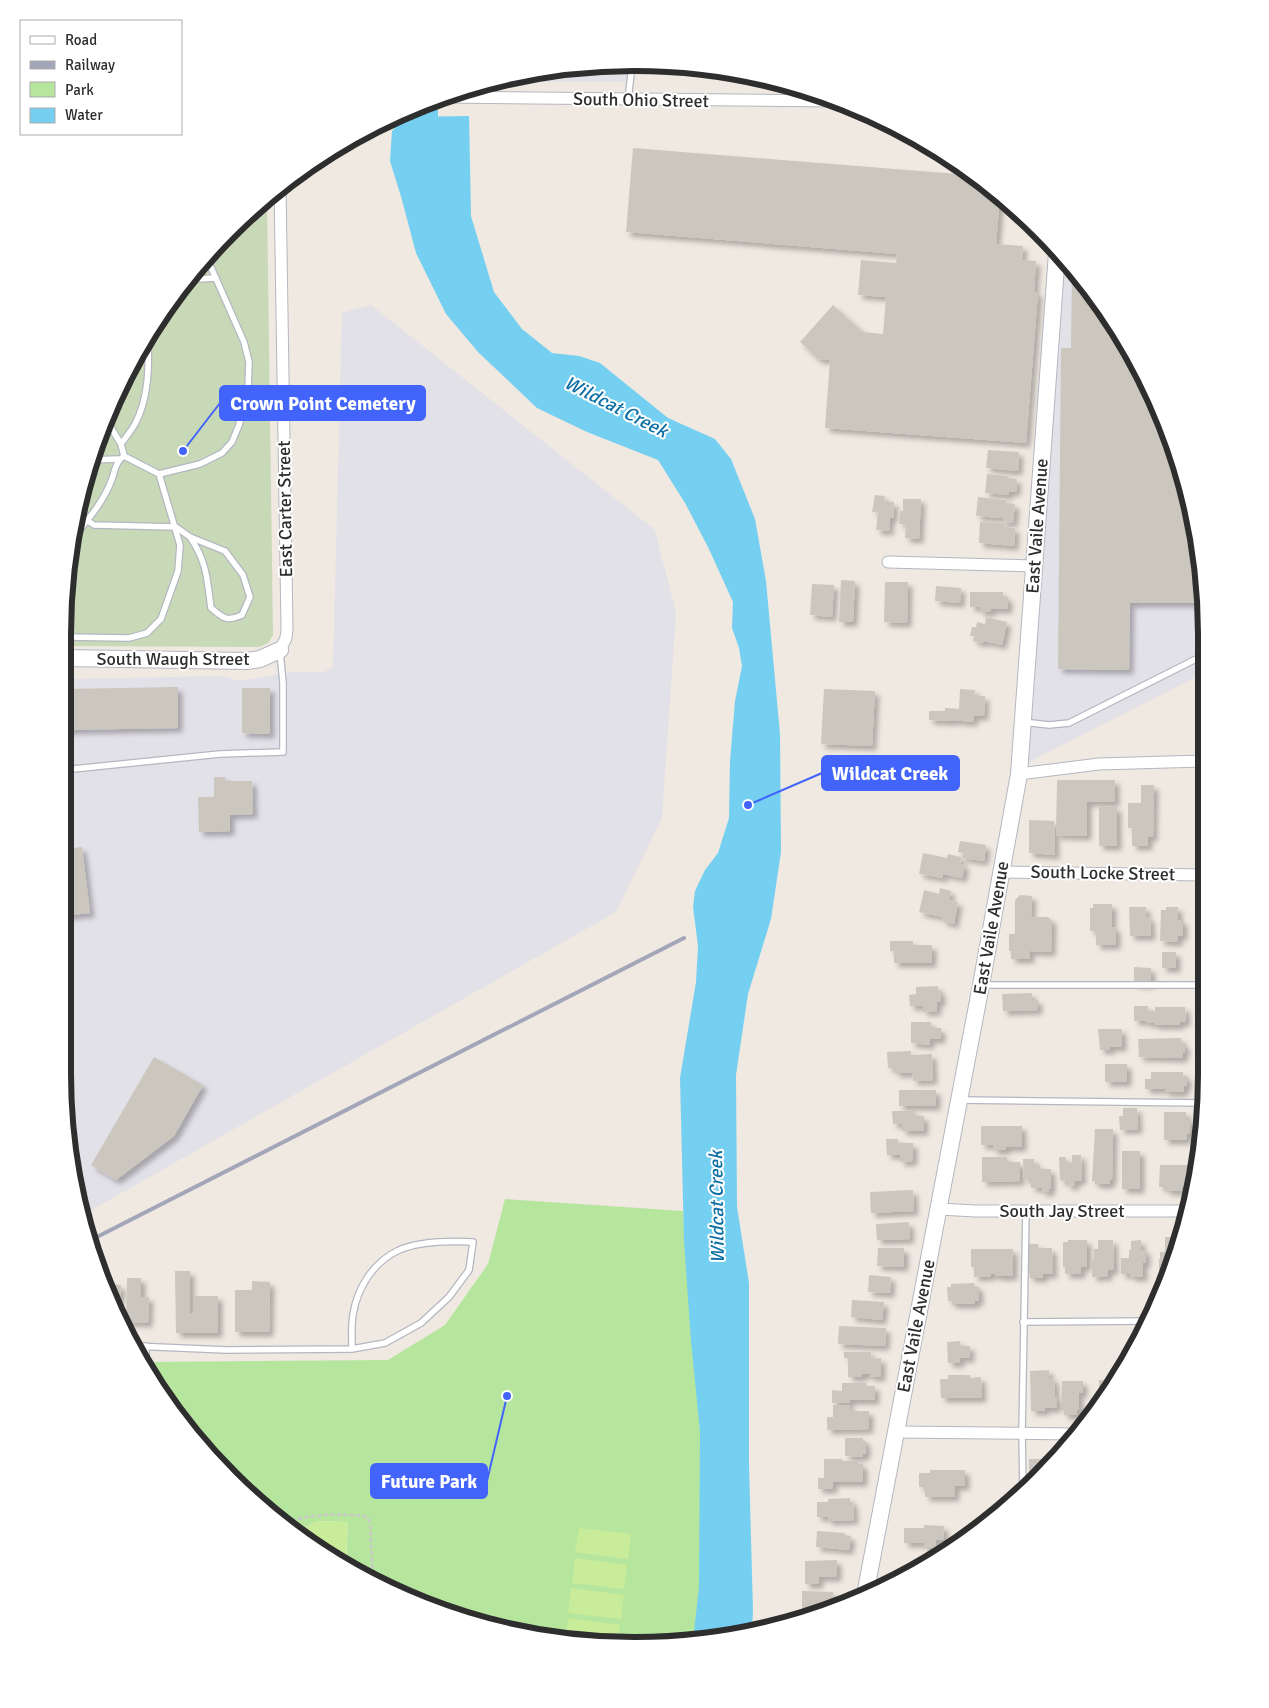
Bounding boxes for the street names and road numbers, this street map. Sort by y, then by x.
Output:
street label: South Ohio Street [573,88,709,112]
street label: East Carter Street [273,440,297,578]
street label: East Vaile Avenue [1021,458,1053,594]
street label: South Waugh Street [96,648,250,670]
street label: East Vaile Avenue [968,859,1014,997]
street label: South Locke Street [1031,861,1175,885]
street label: South Jay Street [999,1200,1125,1222]
street label: East Vaile Avenue [892,1257,940,1395]

